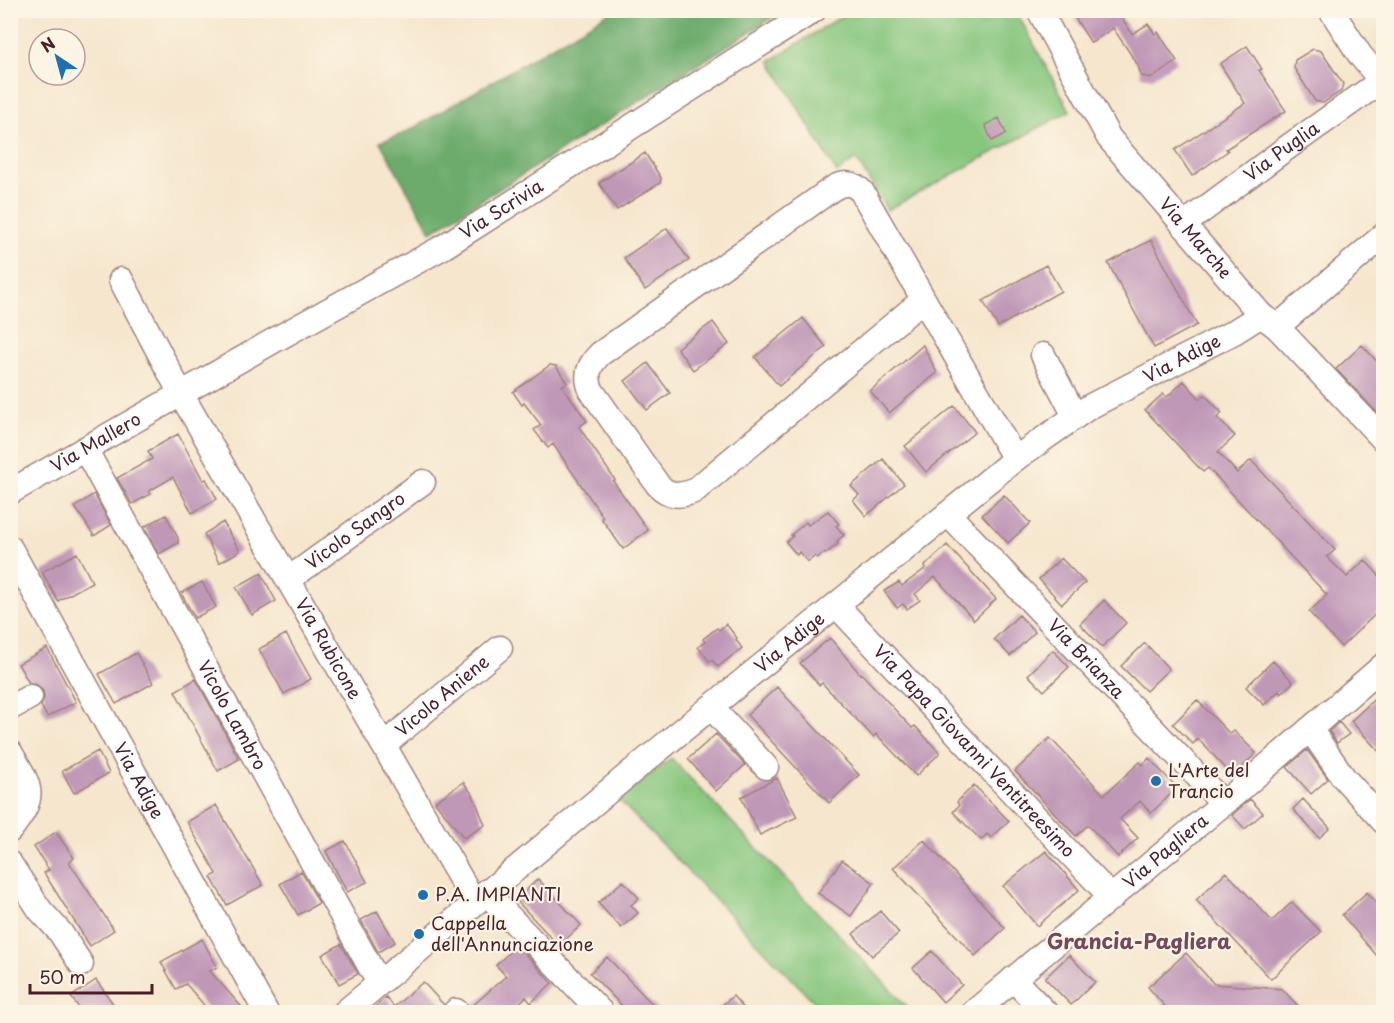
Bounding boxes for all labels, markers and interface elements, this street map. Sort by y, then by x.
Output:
north arrow [27,27,87,87]
text: N [35,31,60,57]
street label: Via Puglia [1237,114,1325,187]
street label: Via Scrivia [454,171,548,245]
street label: Via Marche [1153,191,1239,284]
street label: Via Adige [1138,326,1225,389]
street label: Via Mallero [45,405,146,478]
street label: Vicolo Sangro [299,484,410,575]
street label: Via Rubicone [289,592,369,704]
street label: Via Adige [748,605,830,679]
street label: Via Brianza [1042,612,1132,705]
street label: Via Papa Giovanni Ventitreesimo [868,638,1082,863]
street label: Vicolo Aniene [388,648,494,742]
street label: Vicolo Lambro [192,655,274,774]
street label: Via Adige [108,737,172,824]
place label: L'Arte del Trancio [1168,756,1249,804]
marker: L'Arte del Trancio [1149,774,1163,788]
street label: Via Pagliera [1116,806,1214,894]
place label: P.A. IMPIANTI [435,880,562,907]
marker: P.A. IMPIANTI [416,888,430,902]
place label: Cappella dell'Annunciazione [431,909,594,957]
district label: Grancia-Pagliera [1047,924,1232,956]
marker: Cappella dell'Annunciazione [412,927,426,941]
scale bar [30,957,152,995]
text: 50 m [39,963,86,990]

